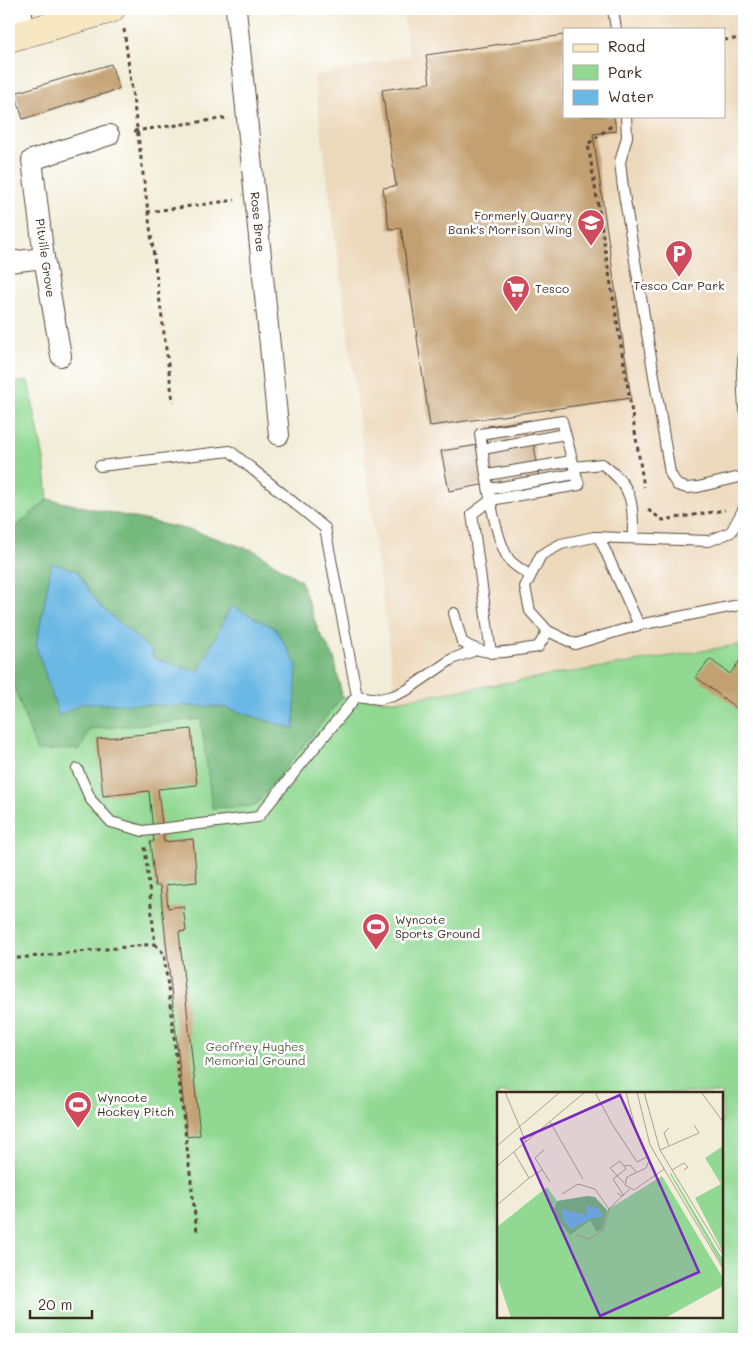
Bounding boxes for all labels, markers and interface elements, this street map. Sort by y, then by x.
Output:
legend [563,28,726,118]
text: Road [608,36,645,56]
text: Park [608,62,642,82]
text: Water [608,86,654,106]
street label: Rose Brae [247,191,269,253]
place label: Formerly Quarry Bank's Morrison Wing [448,207,572,237]
school or university icon: Formerly Quarry Bank's Morrison Wing [576,208,606,247]
street label: Pitville Grove [33,217,59,298]
parking icon: Tesco Car Park [664,239,694,278]
supermarket icon: Tesco [501,274,531,313]
place label: Tesco Car Park [633,277,725,293]
place label: Tesco [535,280,569,296]
place label: Wyncote Sports Ground [395,911,480,941]
sports icon: Wyncote Sports Ground [361,912,391,951]
park label: Geoffrey Hughes Memorial Ground [205,1038,306,1068]
place label: Wyncote Hockey Pitch [97,1089,174,1119]
sports icon: Wyncote Hockey Pitch [63,1090,93,1129]
inset map [497,1092,723,1318]
scale bar [30,1288,92,1320]
text: 20 m [38,1294,72,1314]

